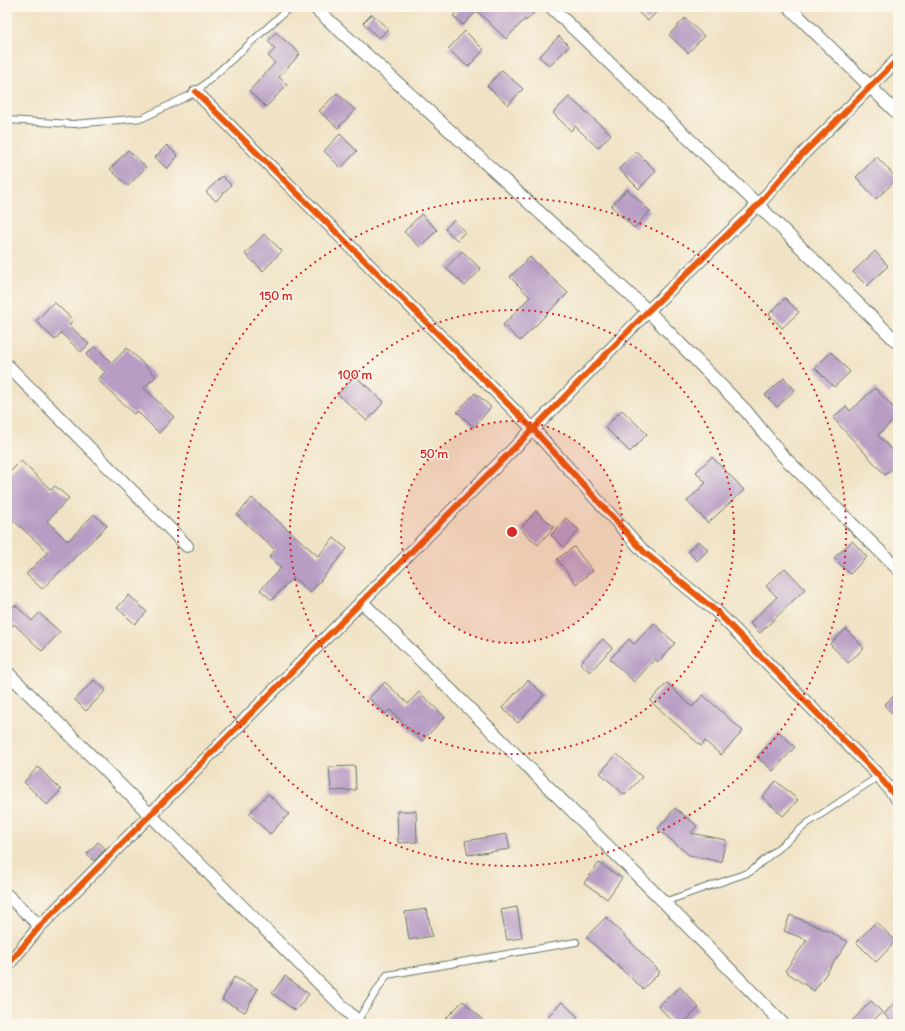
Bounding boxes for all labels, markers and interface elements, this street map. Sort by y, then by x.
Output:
text: 150 m [260,288,293,303]
text: 100 m [338,367,372,382]
text: 50 m [420,446,449,461]
centre of rings [505,525,519,539]

